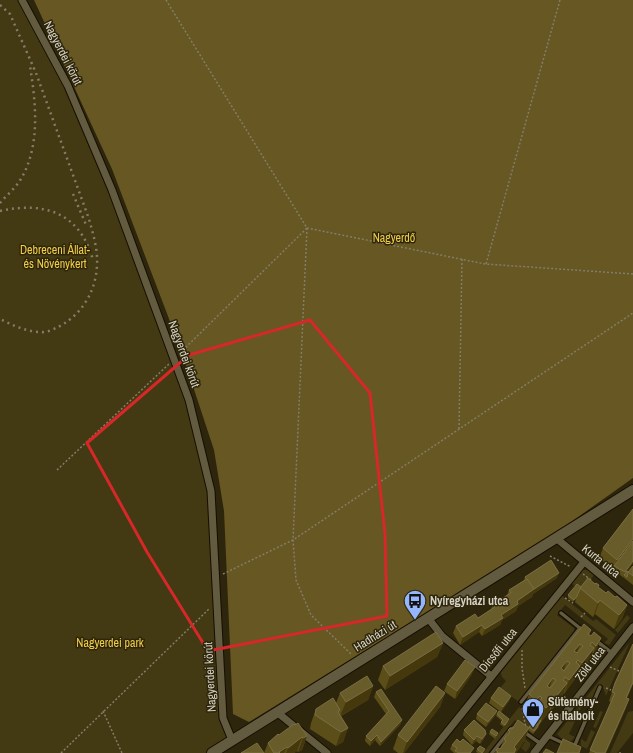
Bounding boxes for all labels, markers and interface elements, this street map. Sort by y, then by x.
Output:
street label: Nagyerdei körút [40,18,86,88]
park label: Nagyerdő [373,230,415,246]
park label: Debreceni Állat- és Növénykert [20,242,91,272]
street label: Nagyerdei körút [165,318,204,390]
street label: Kurta utca [579,541,624,582]
bus stop icon: Nyíregyházi utca [402,588,428,621]
place label: Nyíregyházi utca [430,593,509,609]
street label: Hadházi út [351,616,400,655]
street label: Dicsőfi utca [475,624,521,675]
park label: Nagyerdei park [76,635,144,651]
street label: Nagyerdei körút [200,641,220,712]
street label: Zöld utca [571,643,609,685]
place label: Sütemény- és Italbolt [548,694,599,724]
shop icon: Sütemény- és Italbolt [520,696,546,729]

